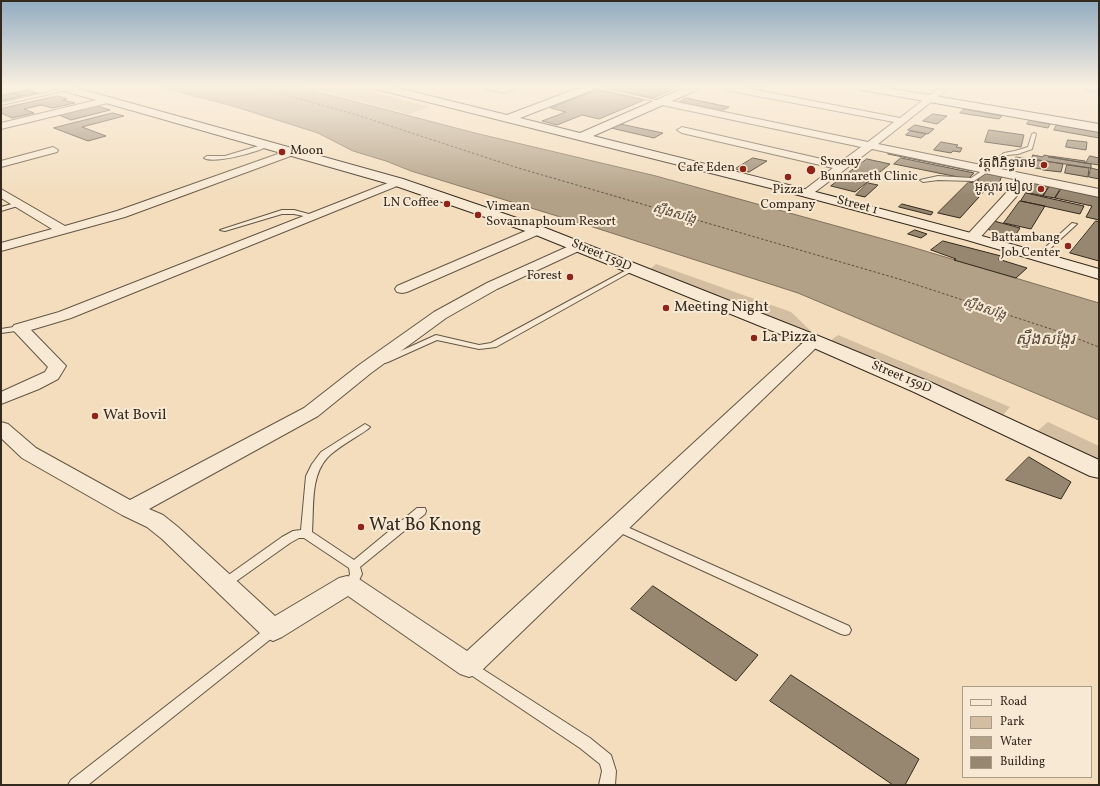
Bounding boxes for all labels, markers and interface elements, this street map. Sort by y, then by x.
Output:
place label: Moon [290,144,323,160]
marker: Moon [277,147,287,157]
place label: Svoeuy Bunnareth Clinic [820,155,918,186]
place label: វត្តពិភិទ្ធារាម [979,157,1036,173]
marker: វត្តពិភិទ្ធារាម [1039,160,1049,170]
place label: Cafe Eden [678,161,735,177]
marker: Cafe Eden [738,164,748,174]
marker: Svoeuy Bunnareth Clinic [805,164,817,176]
marker: Pizza Company [783,172,793,182]
place label: អូស្ការ មៀល [975,181,1033,197]
place label: Pizza Company [760,183,816,214]
marker: អូស្ការ មៀល [1036,184,1046,194]
street label: Street 1 [835,193,879,219]
place label: LN Coffee [383,196,439,212]
marker: LN Coffee [442,199,452,209]
place label: Vimean Sovannaphoum Resort [486,200,616,231]
water label: ស្ទឹងសង្កែ [651,201,697,229]
marker: Vimean Sovannaphoum Resort [473,210,483,220]
place label: Battambang Job Center [991,231,1060,262]
street label: Street 159D [569,236,633,276]
marker: Battambang Job Center [1063,241,1073,251]
place label: Forest [527,269,562,285]
marker: Forest [565,272,575,282]
water label: ស្ទឹងសង្កែ [960,295,1008,325]
place label: Meeting Night [674,299,769,317]
marker: Meeting Night [661,303,671,313]
place label: La Pizza [762,329,817,347]
water label: ស្ទឹងសង្កែរ [1015,331,1075,351]
marker: La Pizza [749,333,759,343]
street label: Street 159D [869,358,933,398]
place label: Wat Bovil [103,407,167,425]
marker: Wat Bovil [90,411,100,421]
place label: Wat Bo Knong [369,516,481,538]
marker: Wat Bo Knong [356,522,366,532]
legend [962,686,1092,778]
text: Road [1000,694,1027,710]
text: Park [1000,714,1025,730]
text: Water [1000,734,1032,750]
text: Building [1000,754,1045,770]

